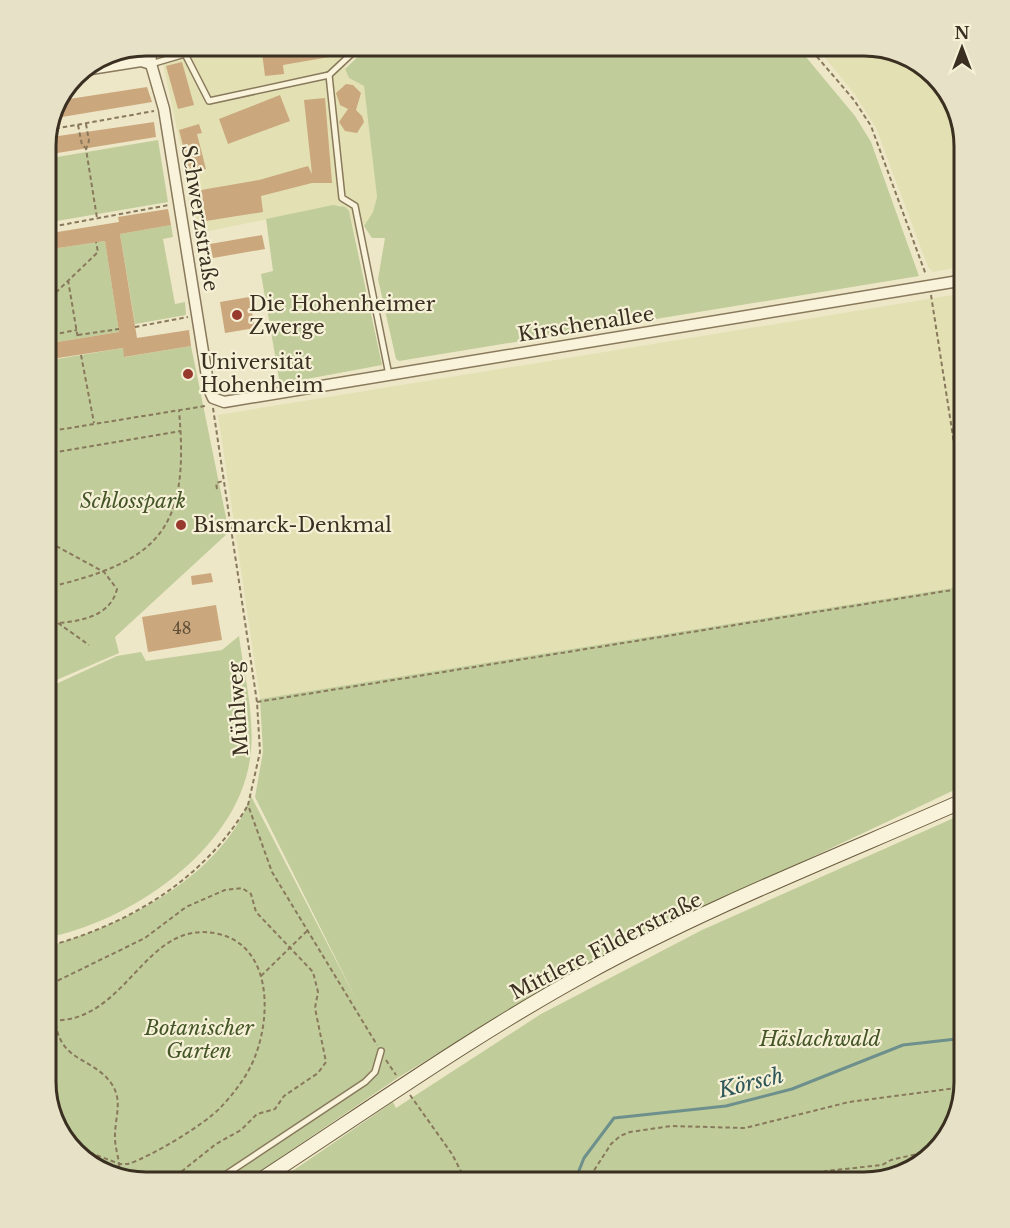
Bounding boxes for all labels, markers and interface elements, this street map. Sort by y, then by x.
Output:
north arrow [932,18,992,78]
text: N [954,23,970,43]
street label: Schwerzstraße [177,143,223,293]
place label: Die Hohenheimer Zwerge [249,292,436,339]
street label: Kirschenallee [516,301,656,347]
marker: Die Hohenheimer Zwerge [230,308,244,322]
place label: Universität Hohenheim [200,350,324,397]
marker: Universität Hohenheim [181,367,195,381]
park label: Schlosspark [80,489,186,513]
place label: Bismarck-Denkmal [193,513,392,537]
marker: Bismarck-Denkmal [174,518,188,532]
house number: 48 [172,618,192,638]
street label: Mühlweg [223,660,253,757]
street label: Mittlere Filderstraße [506,887,706,1005]
park label: Botanischer Garten [143,1016,254,1063]
park label: Häslachwald [759,1027,880,1051]
water label: Körsch [715,1062,786,1104]

